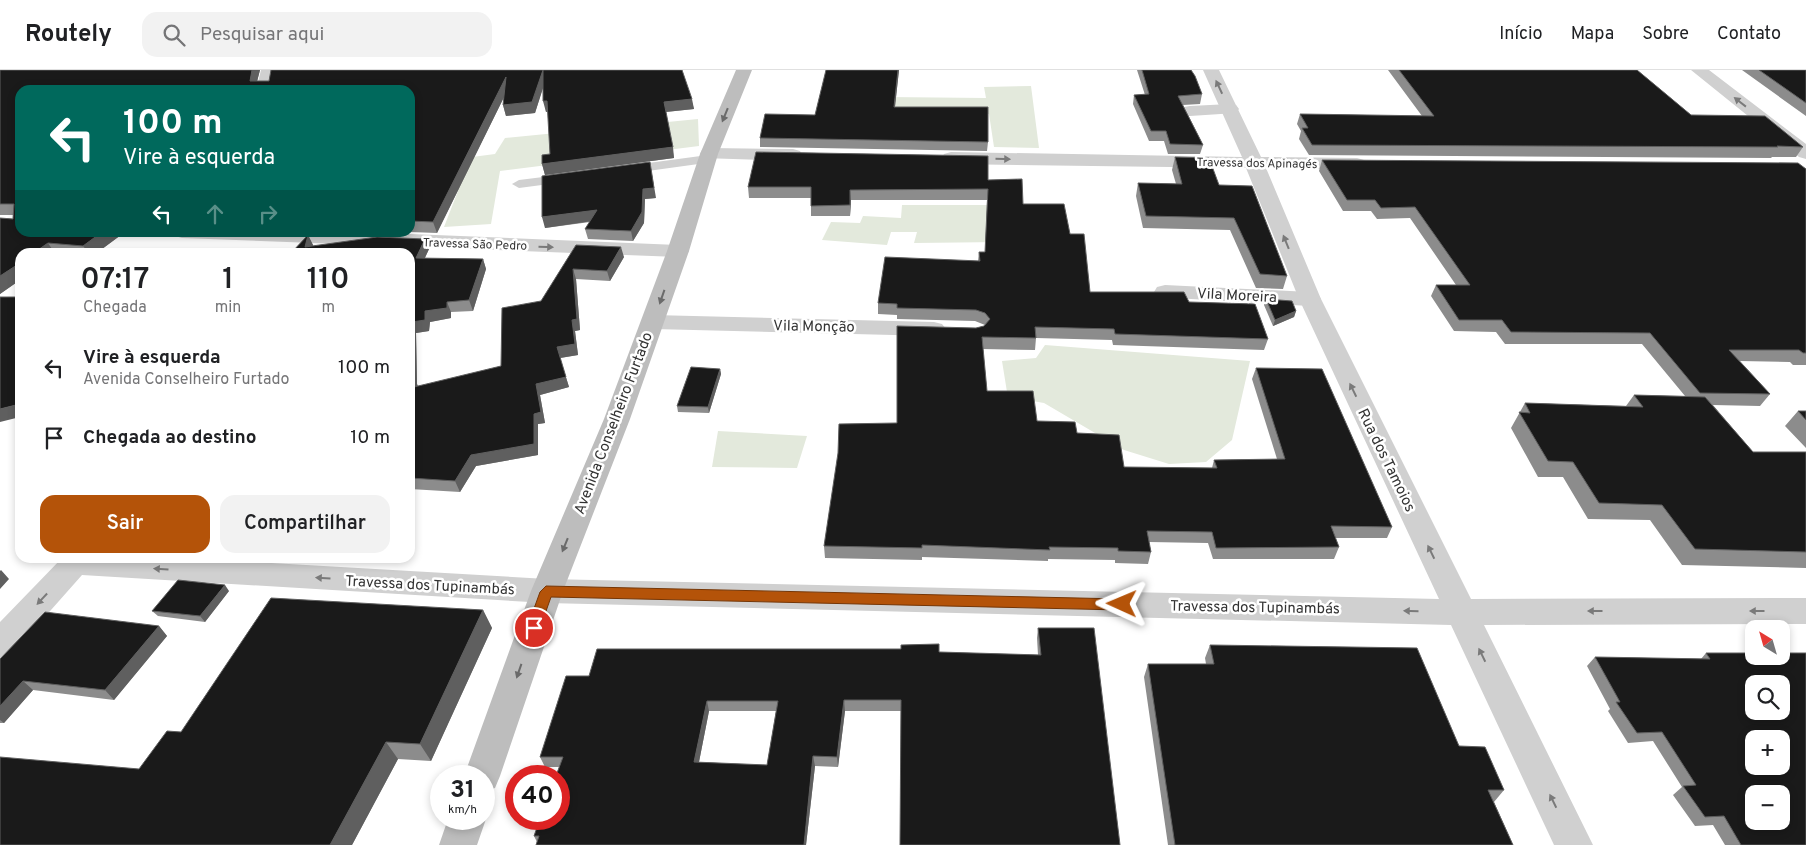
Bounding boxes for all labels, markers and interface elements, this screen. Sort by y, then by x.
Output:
search box [142,12,492,57]
text: Routely [25,20,112,50]
icon: search [160,21,188,49]
text: Pesquisar aqui [200,23,324,47]
text: Início [1499,23,1543,46]
text: Mapa [1571,23,1614,46]
text: Sobre [1642,23,1689,46]
text: Contato [1717,23,1781,46]
one-way arrow [1215,80,1223,94]
one-way arrow [1734,96,1747,107]
text: 100 m [123,102,223,146]
icon: left [40,105,105,170]
one-way arrow [721,108,729,123]
text: Vire à esquerda [123,145,275,172]
one-way arrow [995,155,1011,163]
street label: Travessa dos Apinagés [1197,155,1317,173]
icon: left [148,200,176,228]
icon: ahead [201,200,229,228]
icon: right [254,200,282,228]
street label: Travessa São Pedro [422,235,528,255]
one-way arrow [1282,235,1290,249]
one-way arrow [538,243,554,251]
text: 07:17 [80,262,149,299]
text: 1 [222,262,234,299]
text: 110 [307,262,350,299]
street label: Vila Moreira [1196,285,1277,308]
one-way arrow [658,290,665,305]
text: Chegada [83,298,147,318]
text: min [215,298,241,318]
text: m [321,298,335,318]
street label: Vila Monção [773,317,855,338]
street label: Avenida Conselheiro Furtado [571,330,658,517]
text: Vire à esquerda [83,346,221,370]
icon: left [40,354,68,382]
text: 100 m [338,356,390,380]
text: Avenida Conselheiro Furtado [83,370,290,390]
one-way arrow [1349,383,1357,397]
street label: Rua dos Tamoios [1352,406,1419,515]
icon: arrive [40,424,68,452]
text: Chegada ao destino [83,426,257,450]
text: 10 m [350,426,390,450]
button: Sair [40,495,210,553]
button: Compartilhar [220,495,390,553]
one-way arrow [561,537,569,552]
one-way arrow [1427,545,1435,559]
one-way arrow [153,564,169,572]
street label: Travessa dos Tupinambás [345,573,515,600]
one-way arrow [315,574,331,582]
position arrow [1095,577,1147,629]
one-way arrow [36,593,48,605]
street label: Travessa dos Tupinambás [1170,598,1340,619]
pin [513,607,555,649]
one-way arrow [1403,607,1419,615]
one-way arrow [1587,607,1603,615]
one-way arrow [1749,607,1765,615]
icon: arrive [520,614,548,642]
north arrow [1745,620,1790,665]
map controls [1745,620,1790,830]
one-way arrow [1477,648,1485,662]
one-way arrow [515,663,522,678]
button: search [1745,675,1790,720]
button: + [1745,730,1790,775]
speed limit sign: 40 [505,765,570,830]
text: 31 [450,775,475,807]
button: − [1745,785,1790,830]
one-way arrow [1549,794,1557,808]
text: km/h [448,802,477,818]

